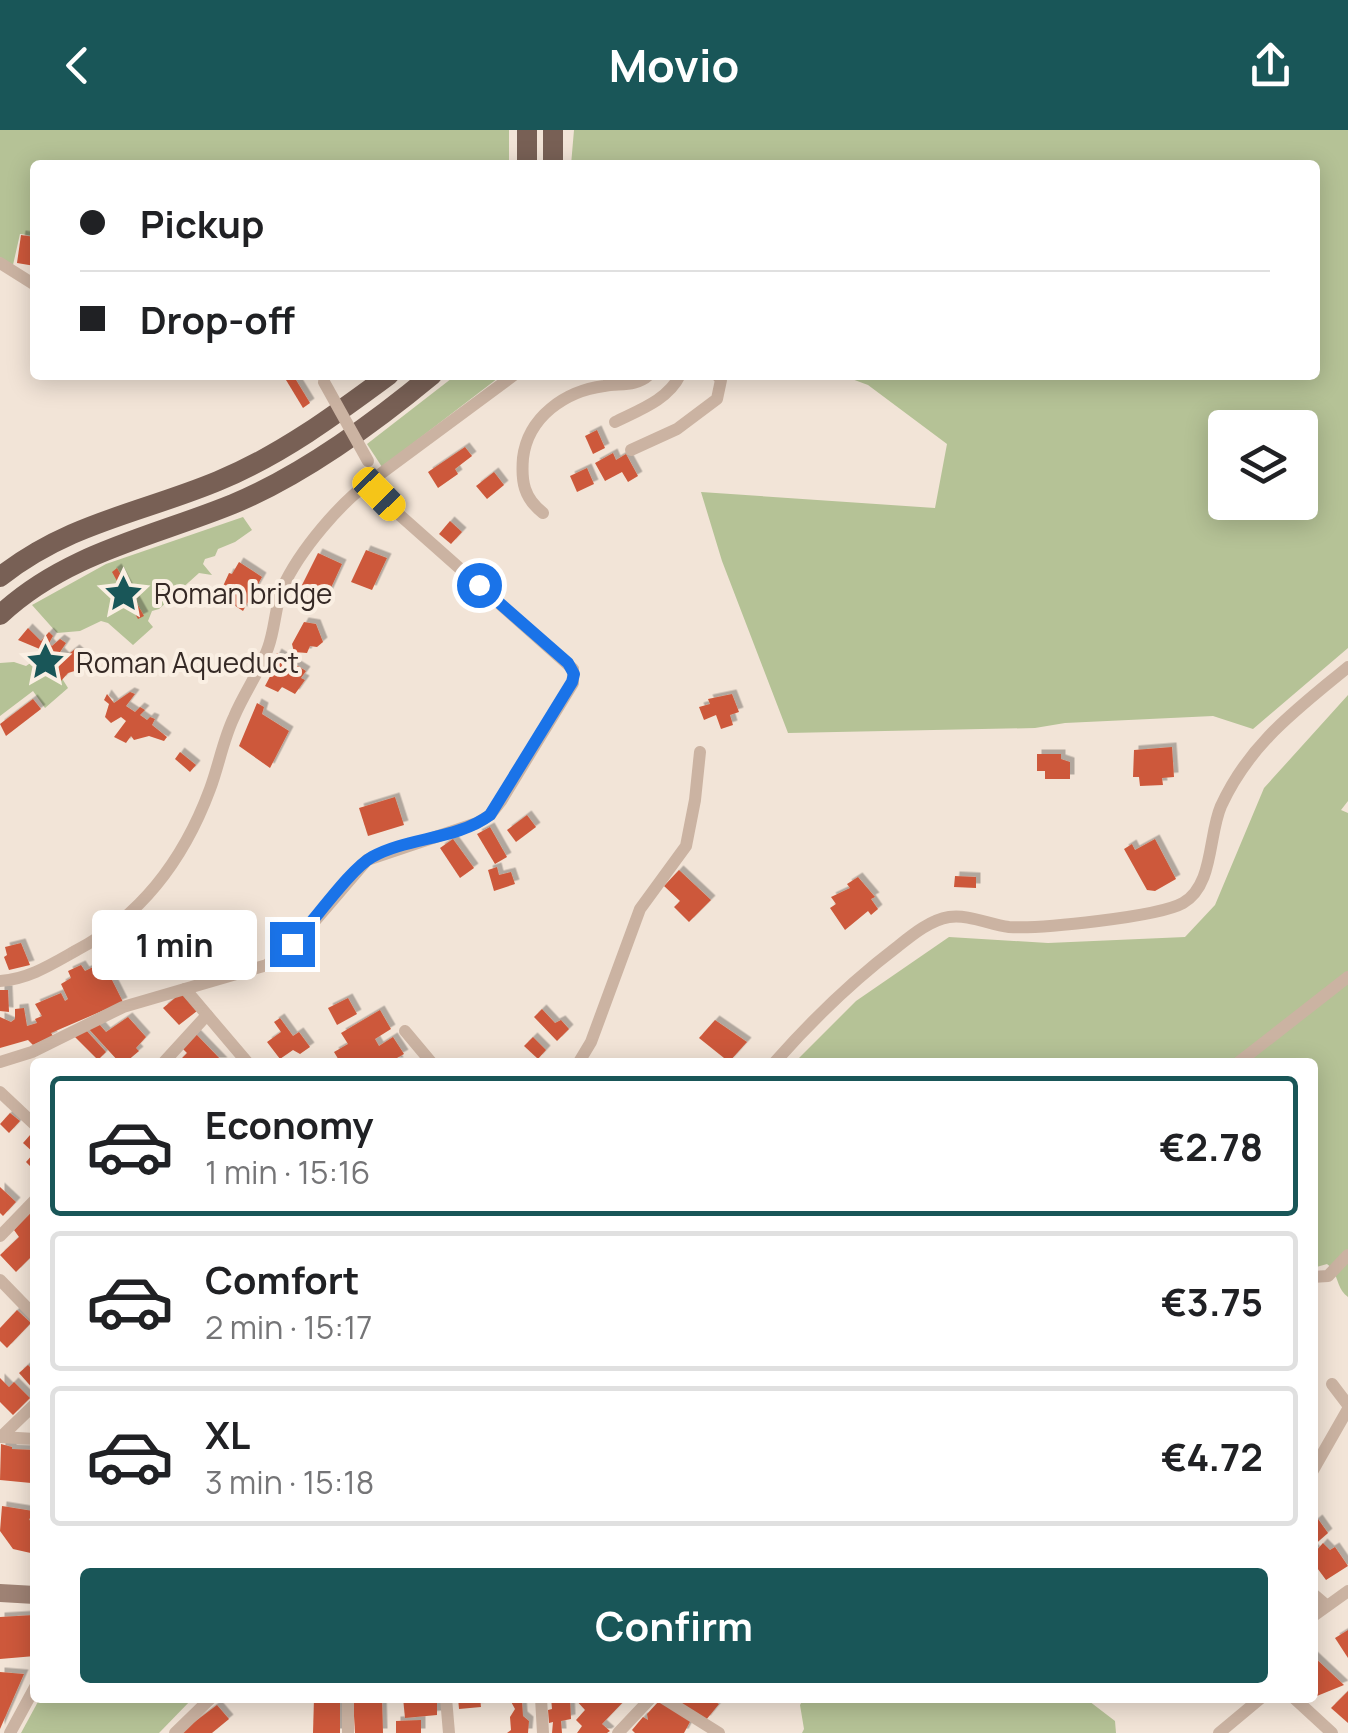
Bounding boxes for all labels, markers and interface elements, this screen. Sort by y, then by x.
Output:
text: Movio [609,34,739,96]
icon: back [50,38,105,93]
icon: share [1243,38,1298,93]
text: Pickup [140,197,264,249]
text: Drop-off [140,293,295,345]
map controls [1208,410,1318,520]
button: layers [1208,410,1318,520]
car [347,462,411,526]
route start [457,563,502,608]
place icon: Roman bridge [103,572,145,614]
place label: Roman bridge [154,574,333,612]
place icon: Roman Aqueduct [25,641,67,683]
place label: Roman Aqueduct [76,643,299,681]
callout: 1 min [92,909,257,979]
route end [270,922,315,967]
text: 1 min [135,923,214,967]
text: Economy [205,1098,374,1150]
icon: car [85,1101,175,1191]
text: €2.78 [1159,1120,1263,1172]
text: 1 min · 15:16 [205,1150,370,1194]
text: Comfort [205,1253,359,1305]
icon: car [85,1256,175,1346]
text: €3.75 [1161,1275,1263,1327]
text: 2 min · 15:17 [205,1305,372,1349]
text: XL [205,1408,250,1460]
icon: car [85,1411,175,1501]
text: €4.72 [1161,1430,1263,1482]
text: 3 min · 15:18 [205,1460,374,1504]
button: Confirm [80,1568,1268,1683]

